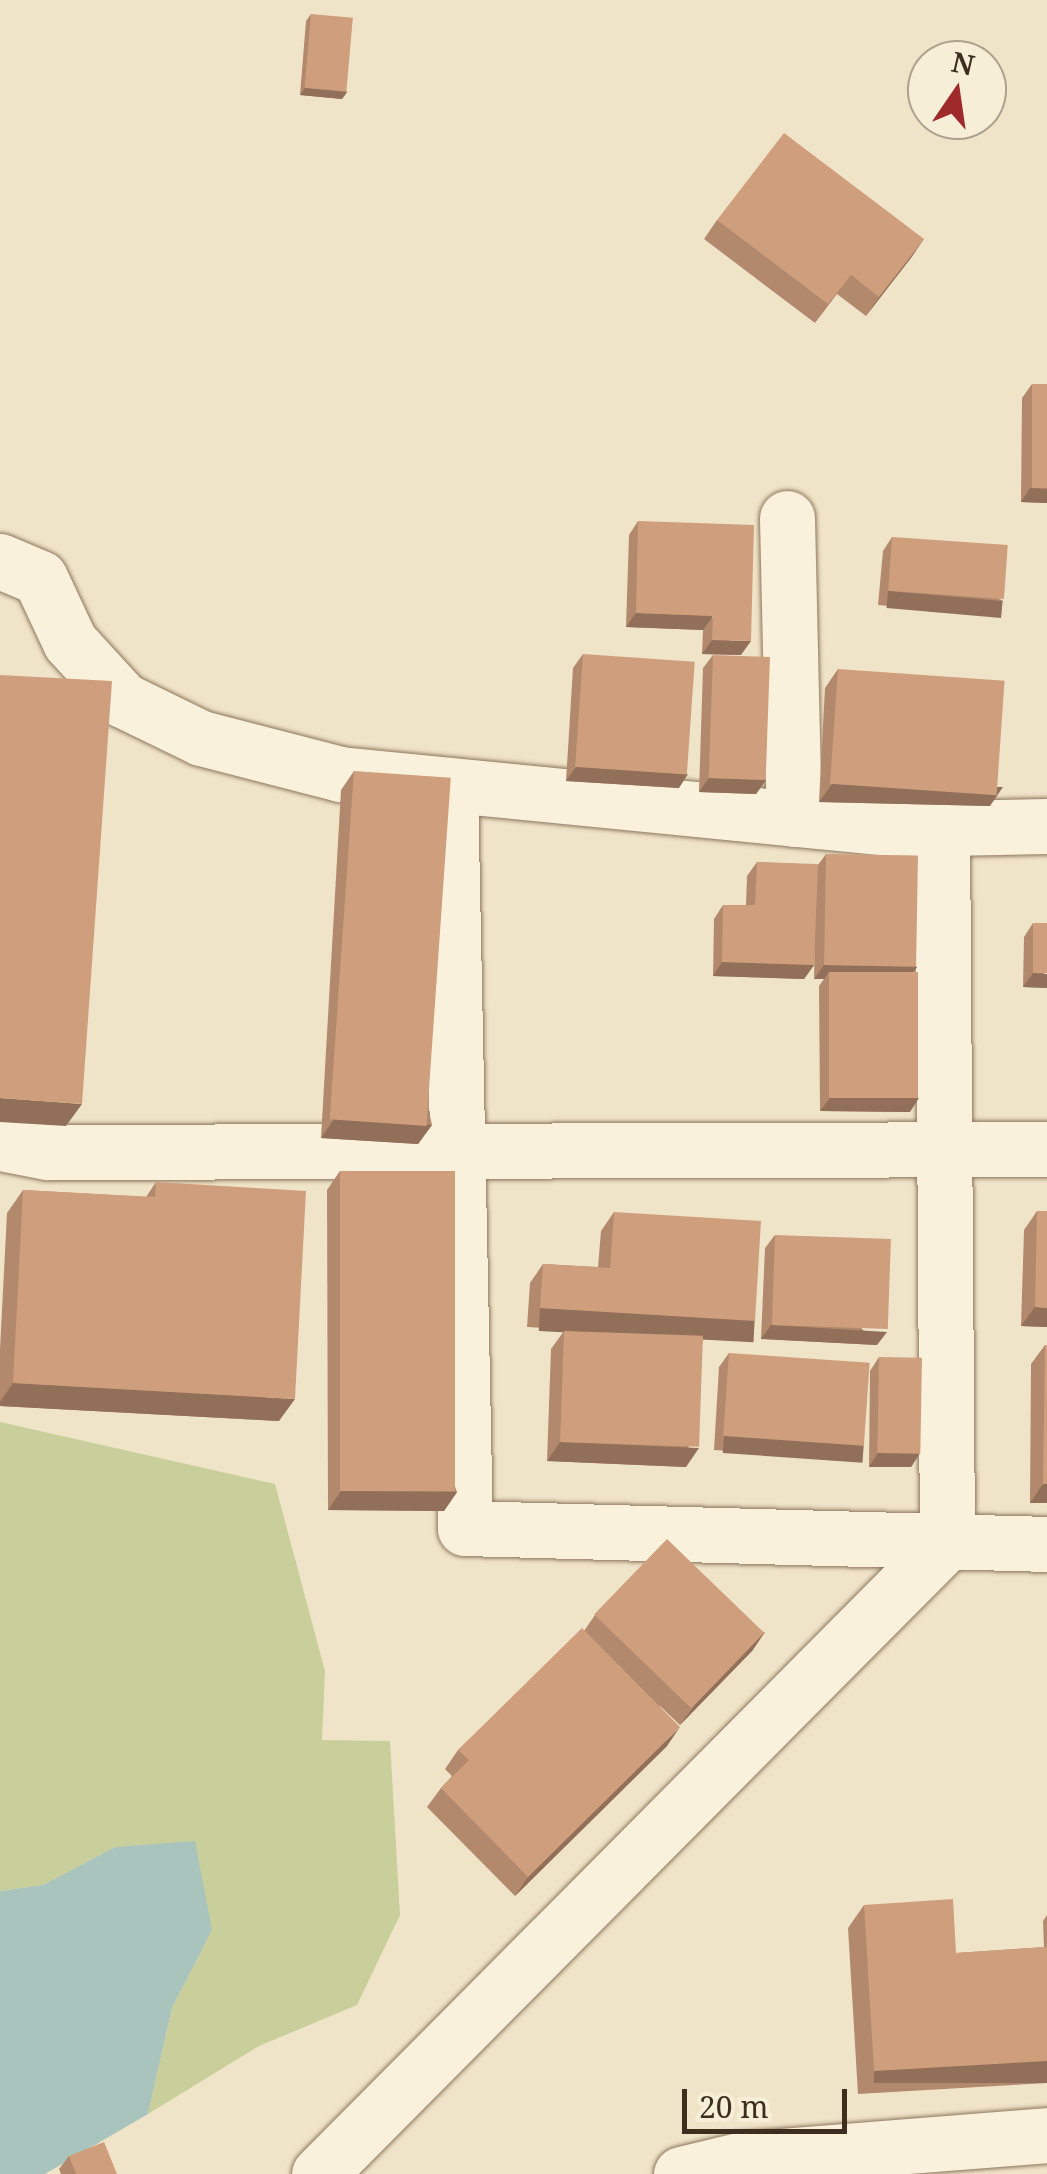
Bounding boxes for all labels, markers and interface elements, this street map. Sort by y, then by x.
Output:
north arrow [907,40,1007,140]
text: N [948,42,978,84]
scale bar [687,2069,852,2131]
text: 20 m [699,2086,769,2127]

